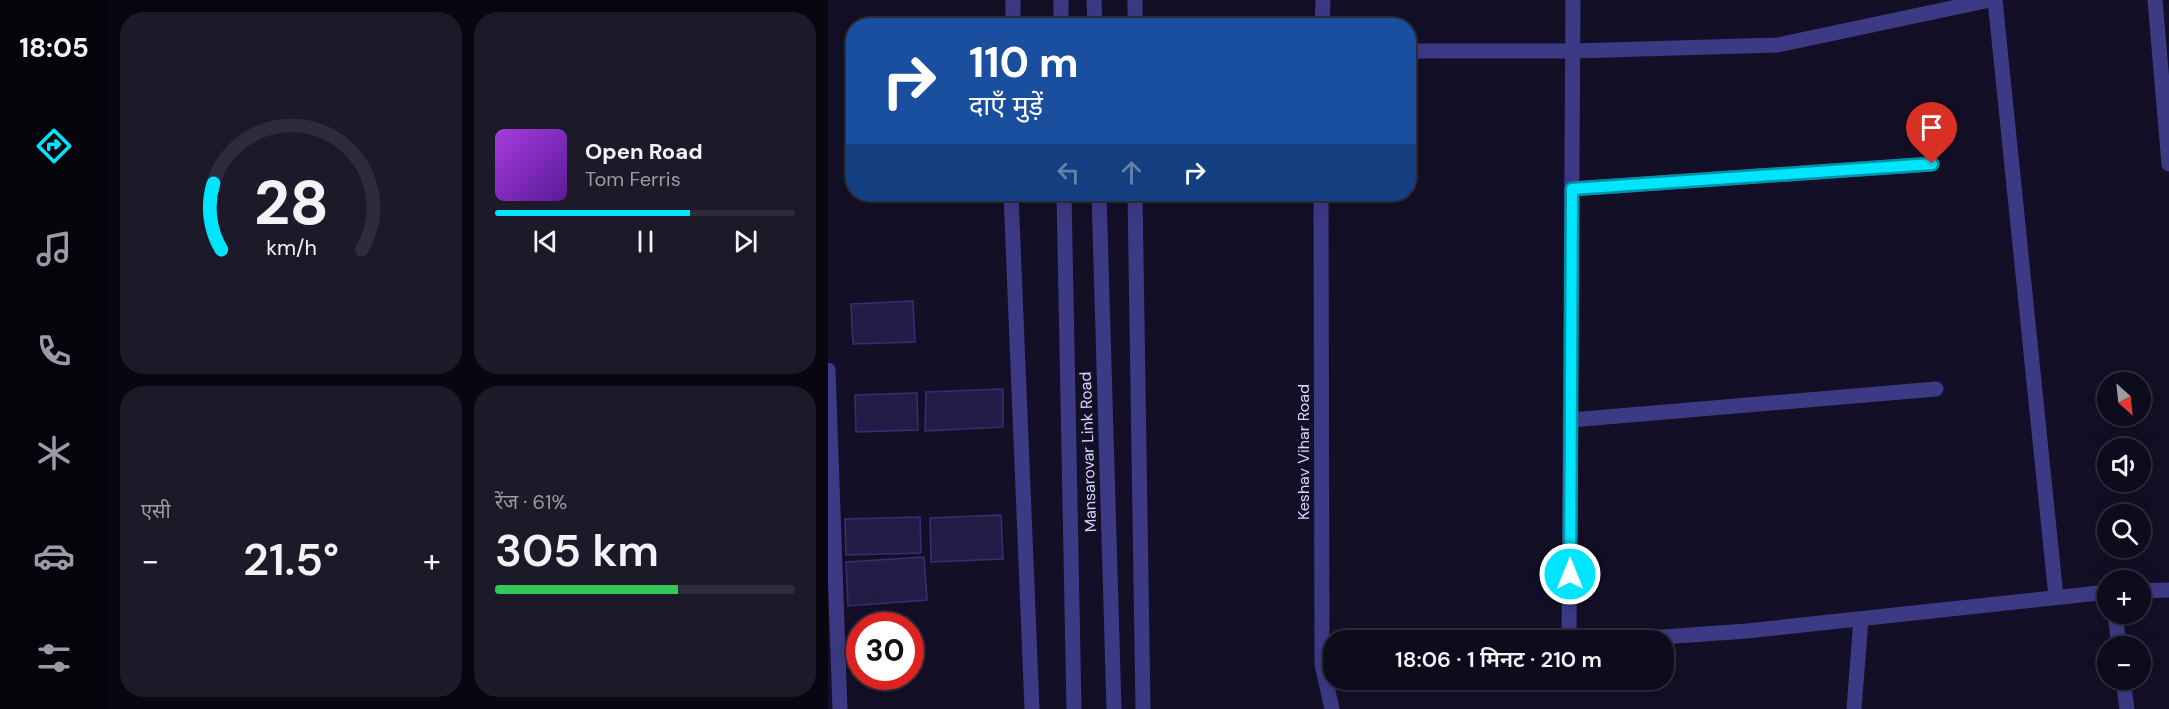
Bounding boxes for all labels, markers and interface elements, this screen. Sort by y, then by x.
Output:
text: 18:05 [19,30,89,65]
text: 110 m [969,35,1079,90]
icon: right [870,42,948,120]
text: दाएँ मुड़ें [969,88,1043,123]
pin [1906,102,1957,164]
icon: arrive [1915,111,1948,144]
icon: directions [33,125,75,167]
text: Open Road [585,137,703,166]
icon: left [1052,156,1085,189]
icon: ahead [1115,156,1148,189]
icon: right [1178,156,1211,189]
text: 28 [253,162,329,243]
text: Tom Ferris [585,166,681,192]
icon: previous [529,225,562,258]
icon: pause [629,225,662,258]
icon: next [729,225,762,258]
icon: music [33,228,75,270]
text: km/h [266,235,316,263]
icon: phone [33,330,75,372]
street label: Mansarovar Link Road [1075,371,1101,533]
north arrow [2097,372,2151,426]
map controls [2097,372,2151,690]
street label: Keshav Vihar Road [1293,384,1314,520]
icon: climate [33,432,75,474]
button: sound [2097,438,2151,492]
text: रेंज · 61% [495,489,567,515]
text: एसी [141,498,171,524]
button: search [2097,504,2151,558]
text: 305 km [495,521,659,580]
text: 21.5° [243,530,339,589]
icon: car [33,535,75,577]
text: − [141,539,159,582]
text: + [423,539,441,582]
position arrow [1538,542,1602,606]
button: + [2097,570,2151,624]
speed limit sign: 30 [846,612,924,690]
button: − [2097,636,2151,690]
icon: filters [33,637,75,679]
text: 18:06 · 1 मिनट · 210 m [1395,645,1602,674]

